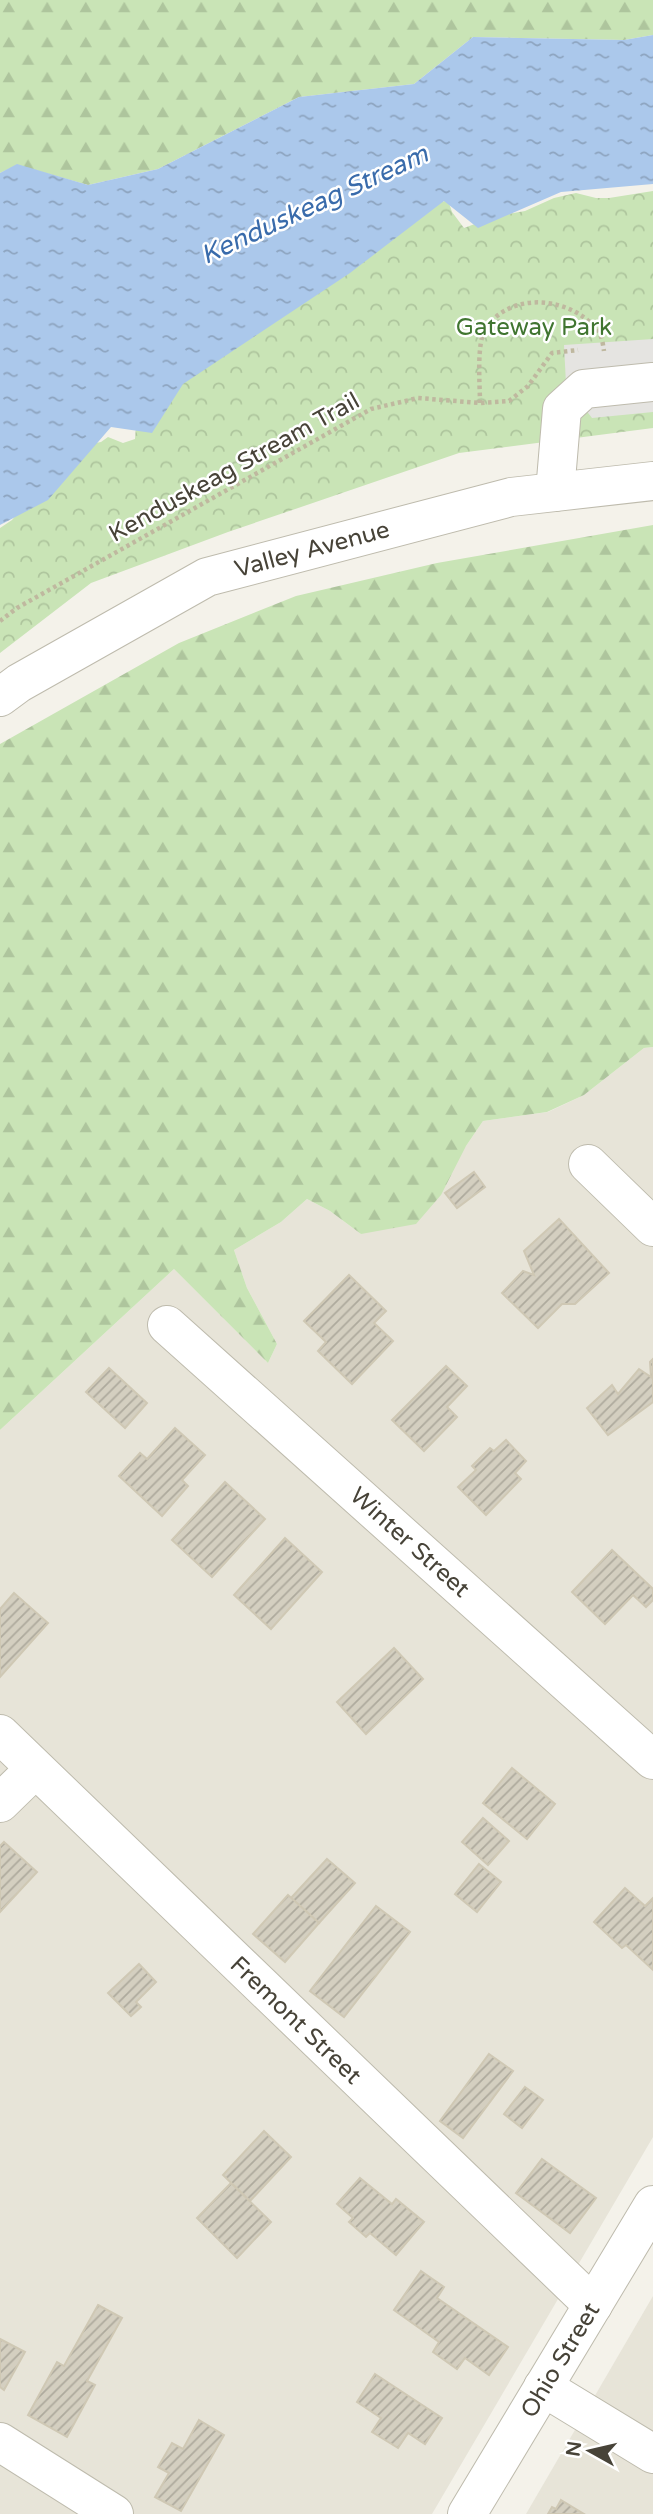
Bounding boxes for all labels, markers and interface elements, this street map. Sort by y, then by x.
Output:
water label: Kenduskeag Stream [196,138,434,271]
park label: Gateway Park [456,313,612,342]
street label: Kenduskeag Stream Trail [104,386,365,549]
street label: Valley Avenue [231,515,393,584]
street label: Winter Street [344,1481,475,1604]
street label: Fremont Street [224,1950,367,2090]
street label: Ohio Street [515,2297,606,2423]
north arrow [555,2416,625,2486]
text: N [562,2440,586,2458]

